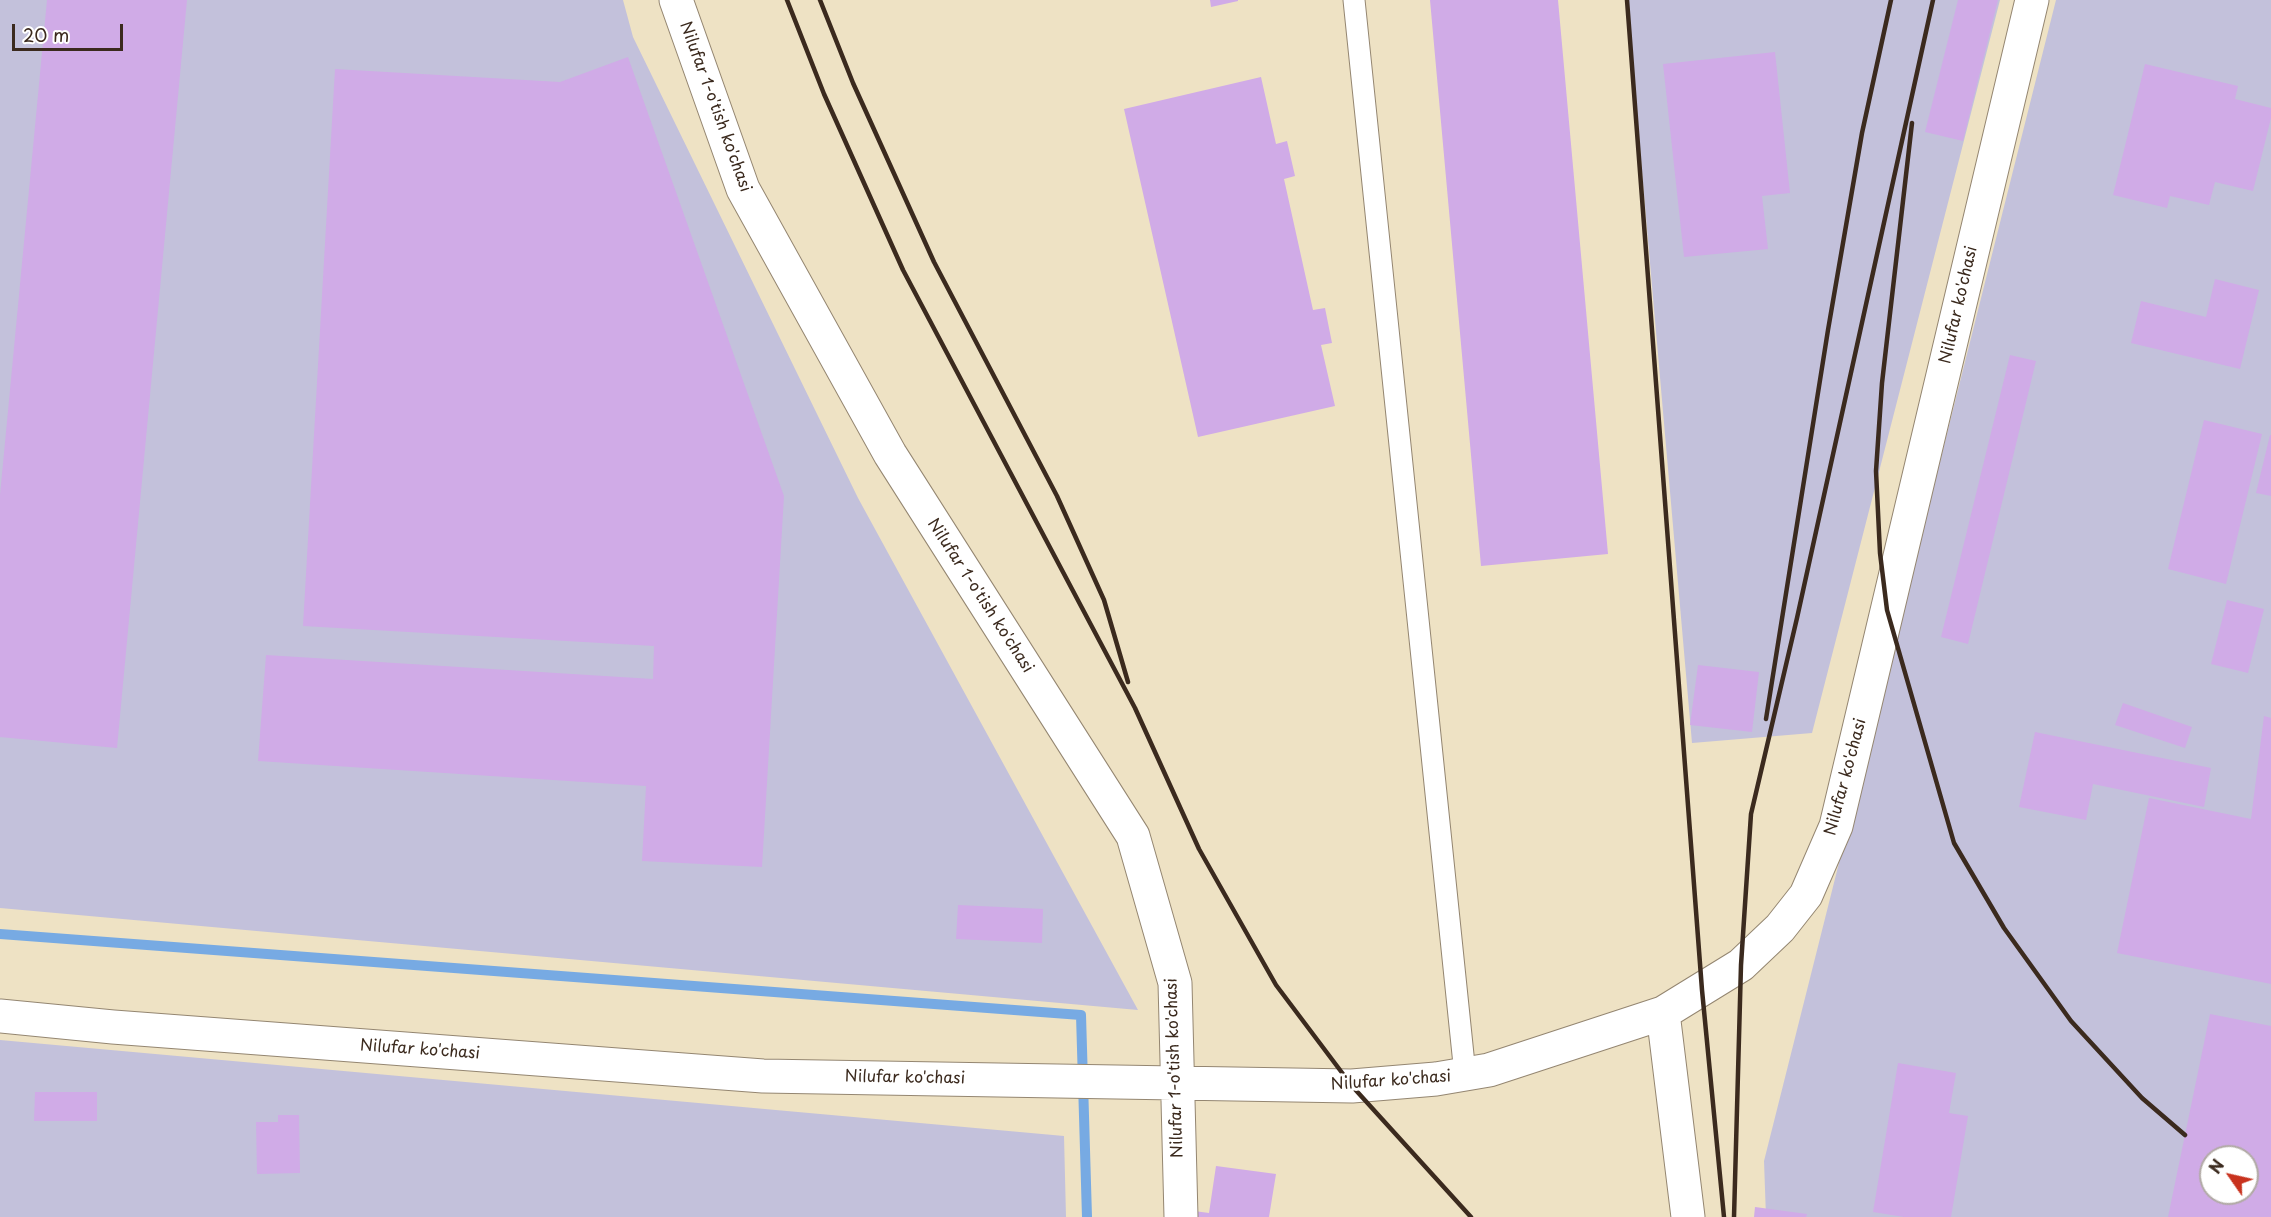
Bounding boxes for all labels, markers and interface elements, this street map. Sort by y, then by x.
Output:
scale bar [15,12,126,50]
street label: Nilufar 1-o'tish ko'chasi [675,19,755,195]
text: 20 m [23,21,69,48]
street label: Nilufar ko'chasi [1936,244,1982,366]
street label: Nilufar 1-o'tish ko'chasi [923,515,1037,677]
street label: Nilufar ko'chasi [1821,716,1871,838]
street label: Nilufar 1-o'tish ko'chasi [1162,978,1188,1158]
street label: Nilufar ko'chasi [359,1036,481,1064]
street label: Nilufar ko'chasi [845,1067,965,1089]
street label: Nilufar ko'chasi [1330,1067,1452,1095]
north arrow [2199,1145,2259,1205]
text: N [2202,1154,2229,1178]

